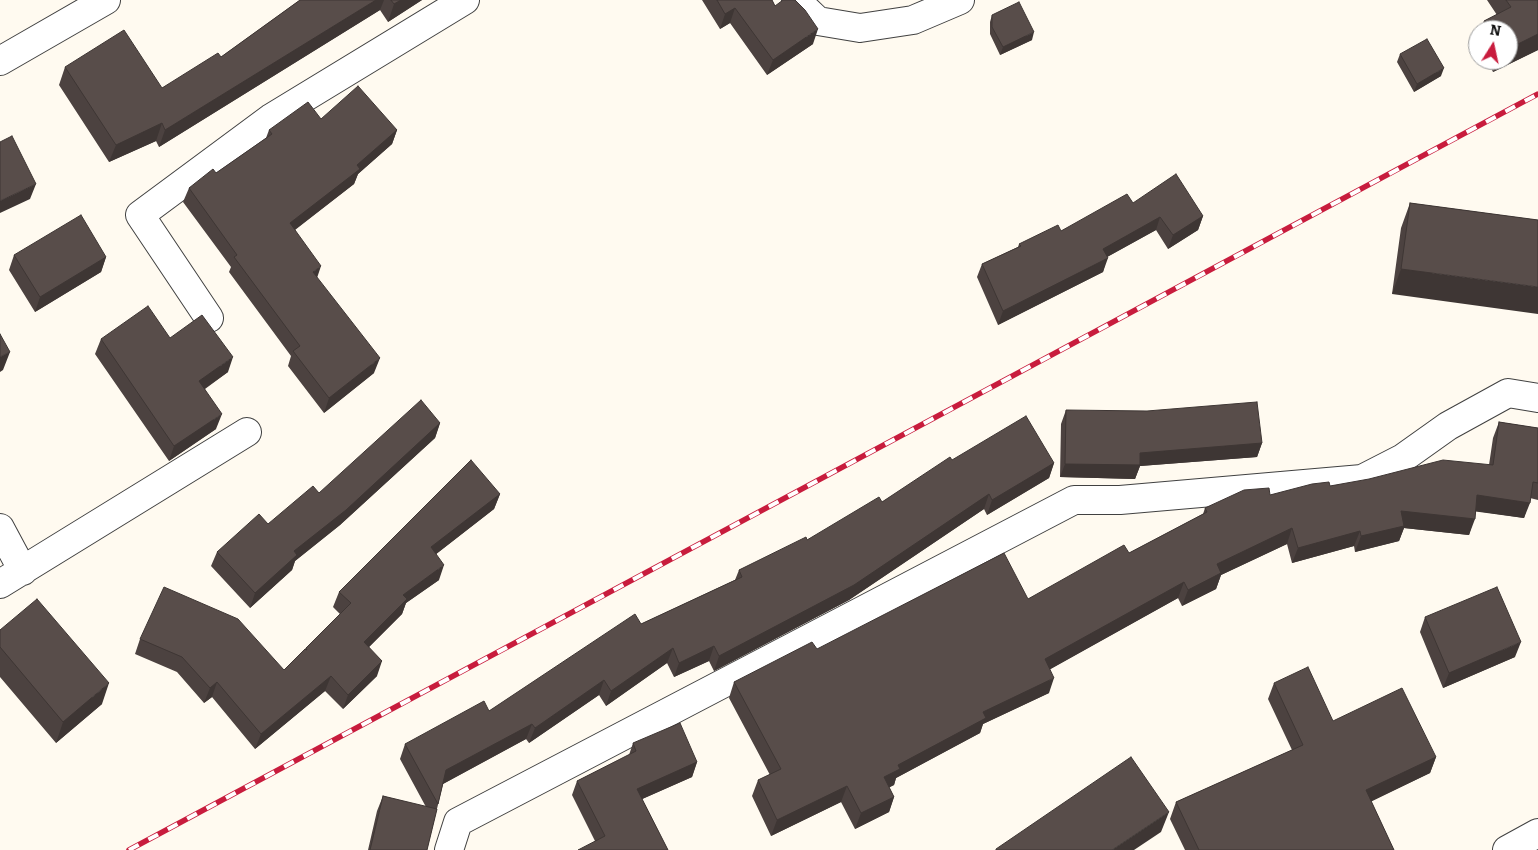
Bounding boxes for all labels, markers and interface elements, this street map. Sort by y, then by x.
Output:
north arrow [1468,20,1518,70]
text: N [1489,21,1502,40]

